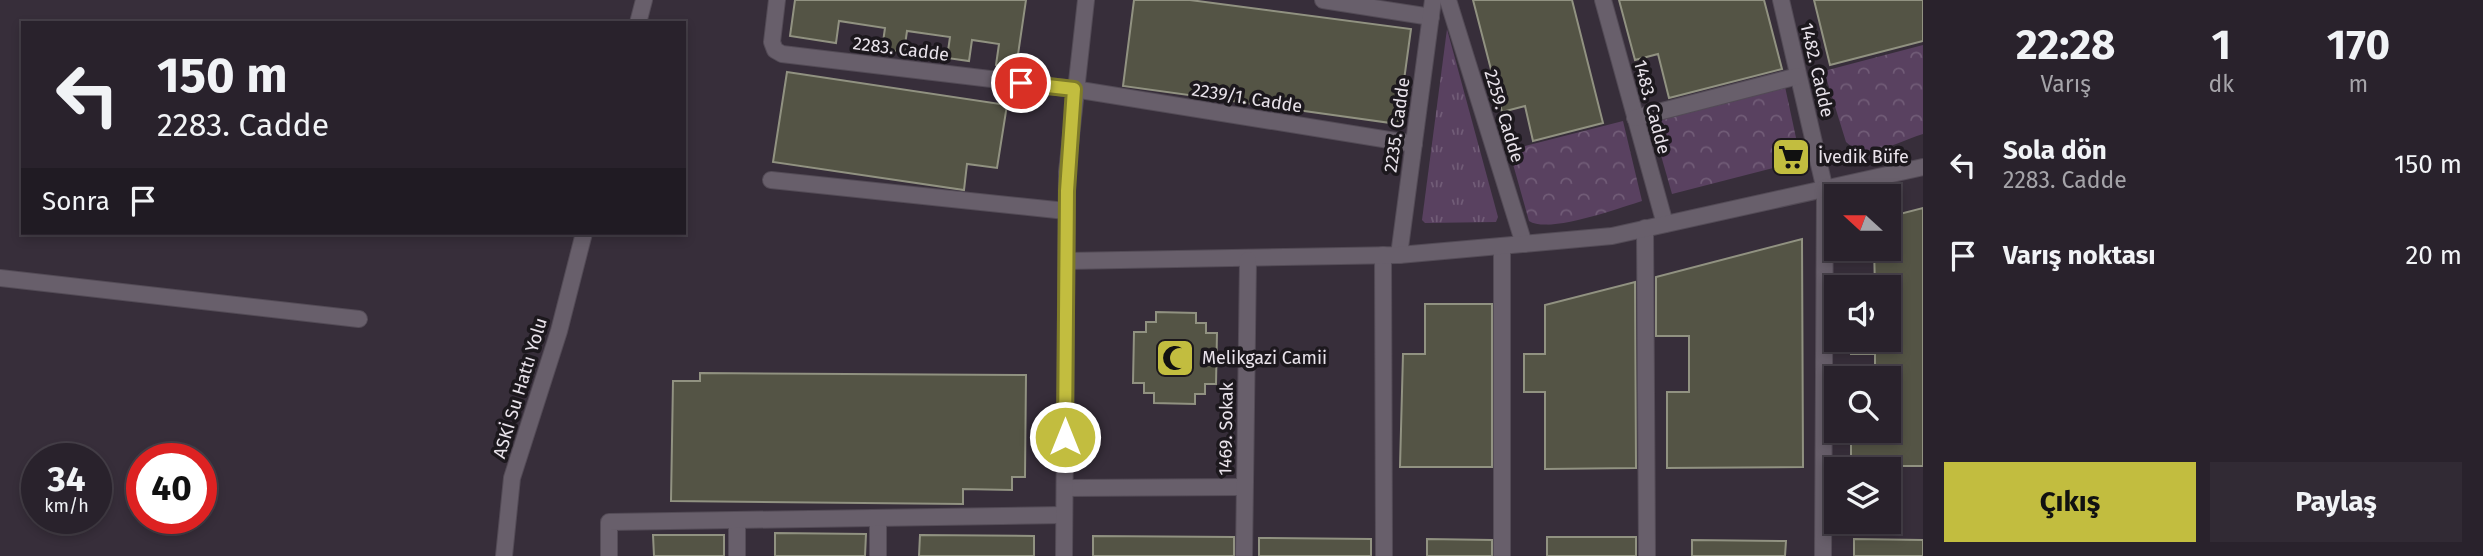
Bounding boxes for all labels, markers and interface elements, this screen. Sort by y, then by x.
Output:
text: 22:28 [2016,20,2116,70]
text: 1 [2211,20,2231,70]
text: 170 [2327,20,2390,70]
street label: 1482. Cadde [1795,21,1839,119]
street label: 2283. Cadde [852,32,950,66]
text: 150 m [157,46,288,105]
icon: left [42,49,133,140]
pin [991,53,1051,113]
street label: 1483. Cadde [1629,58,1675,156]
icon: arrive [1002,64,1040,102]
street label: 2259. Cadde [1479,67,1529,165]
text: Varış [2040,70,2091,98]
text: dk [2208,70,2234,98]
text: m [2349,70,2368,98]
street label: 2235. Cadde [1379,76,1415,174]
street label: 2239/1. Cadde [1190,78,1304,118]
text: 2283. Cadde [157,106,329,144]
text: Sola dön [2003,135,2107,166]
supermarket icon: İvedik Büfe [1770,136,1812,178]
place label: İvedik Büfe [1818,146,1909,168]
icon: left [1944,146,1982,184]
text: 150 m [2394,149,2462,180]
text: 2283. Cadde [2003,166,2127,194]
icon: arrive [124,182,162,220]
north arrow [1824,184,1900,261]
map controls [1824,184,1901,534]
text: Sonra [42,186,110,217]
icon: arrive [1944,237,1982,275]
text: Varış noktası [2003,240,2156,271]
text: 20 m [2405,240,2462,271]
button: sound [1824,275,1901,352]
street label: ASKİ Su Hattı Yolu [488,315,552,461]
mosque icon: Melikgazi Camii [1154,337,1196,379]
place label: Melikgazi Camii [1202,347,1327,369]
button: search [1824,366,1901,443]
street label: 1469. Sokak [1214,381,1238,476]
position arrow [1028,400,1102,474]
speed limit sign: 40 [126,443,217,534]
button: layers [1824,457,1901,534]
text: 34 [48,458,85,500]
button: Çıkış [1944,462,2196,542]
button: Paylaş [2210,462,2462,542]
text: km/h [44,495,89,517]

